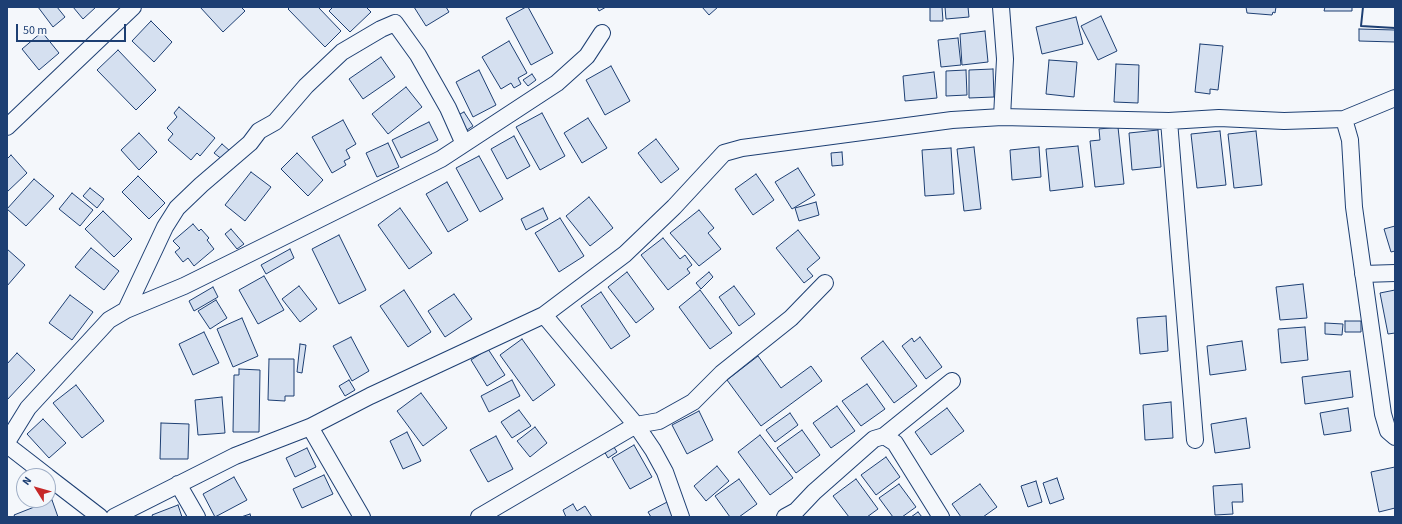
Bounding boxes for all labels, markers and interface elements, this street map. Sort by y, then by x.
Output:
scale bar [18,16,128,42]
text: 50 m [23,22,47,39]
north arrow [16,468,56,508]
text: N [19,474,35,489]

